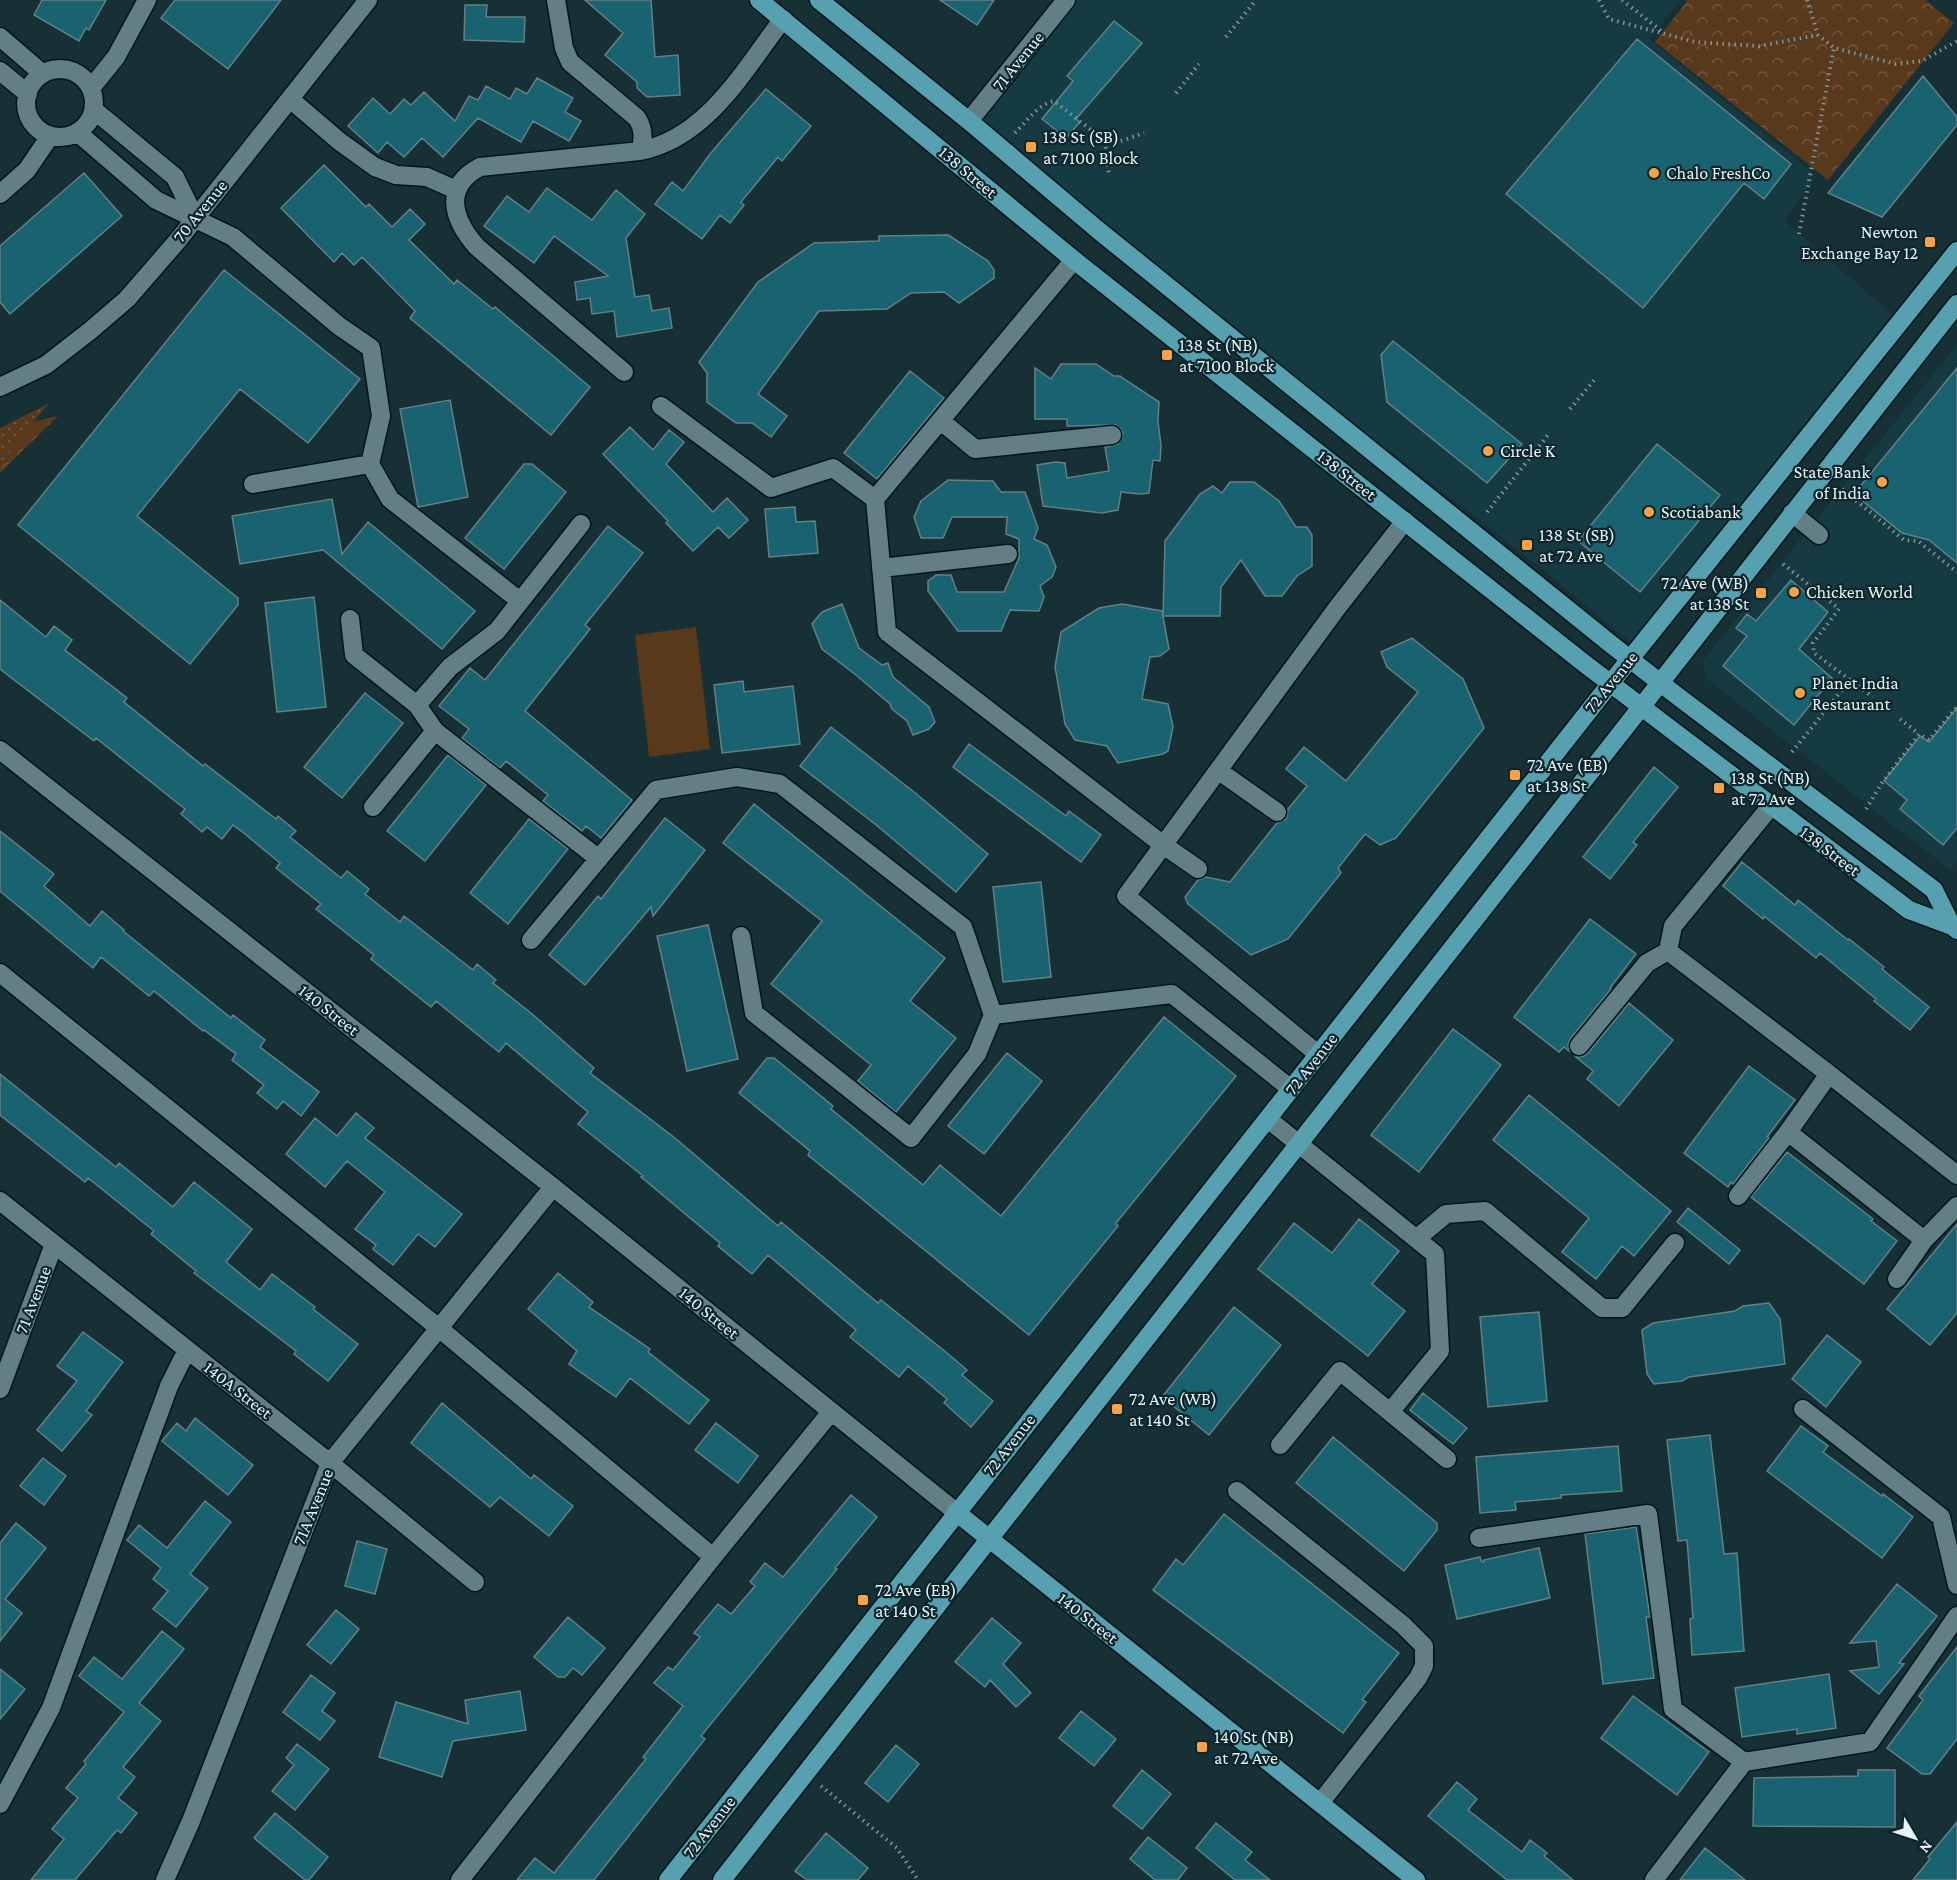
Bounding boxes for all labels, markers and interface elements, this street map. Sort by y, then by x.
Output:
street label: 71 Avenue [988,27,1048,95]
place label: 138 St (SB) at 7100 Block [1043,127,1139,168]
marker: 138 St (SB) at 7100 Block [1024,140,1038,154]
street label: 138 Street [935,142,1002,203]
place label: Chalo FreshCo [1666,163,1771,183]
marker: Chalo FreshCo [1647,166,1661,180]
street label: 70 Avenue [169,176,231,246]
place label: Newton Exchange Bay 12 [1801,222,1918,263]
marker: Newton Exchange Bay 12 [1923,235,1937,249]
place label: 138 St (NB) at 7100 Block [1179,335,1275,376]
marker: 138 St (NB) at 7100 Block [1160,348,1174,362]
place label: Circle K [1500,441,1556,461]
marker: Circle K [1481,444,1495,458]
street label: 138 Street [1313,446,1381,505]
place label: State Bank of India [1794,462,1870,503]
marker: State Bank of India [1875,475,1889,489]
place label: Scotiabank [1661,502,1741,522]
marker: Scotiabank [1642,505,1656,519]
place label: 138 St (SB) at 72 Ave [1539,525,1615,566]
marker: 138 St (SB) at 72 Ave [1520,538,1534,552]
place label: 72 Ave (WB) at 138 St [1661,573,1750,614]
place label: Chicken World [1806,582,1914,602]
marker: Chicken World [1787,585,1801,599]
marker: 72 Ave (WB) at 138 St [1754,586,1768,600]
street label: 72 Avenue [1580,647,1642,717]
place label: Planet India Restaurant [1812,673,1899,714]
marker: Planet India Restaurant [1793,686,1807,700]
place label: 72 Ave (EB) at 138 St [1527,755,1609,796]
marker: 72 Ave (EB) at 138 St [1508,768,1522,782]
place label: 138 St (NB) at 72 Ave [1731,768,1811,809]
marker: 138 St (NB) at 72 Ave [1712,781,1726,795]
street label: 138 Street [1796,822,1865,881]
street label: 140 Street [295,980,364,1040]
street label: 72 Avenue [1281,1029,1341,1099]
street label: 71 Avenue [11,1263,55,1337]
street label: 140 Street [675,1283,744,1344]
street label: 140A Street [200,1357,277,1423]
place label: 72 Ave (WB) at 140 St [1129,1389,1217,1430]
marker: 72 Ave (WB) at 140 St [1110,1402,1124,1416]
street label: 72 Avenue [979,1410,1039,1480]
street label: 71A Avenue [289,1466,337,1548]
place label: 72 Ave (EB) at 140 St [875,1580,957,1621]
street label: 140 Street [1054,1588,1123,1648]
marker: 72 Ave (EB) at 140 St [856,1593,870,1607]
place label: 140 St (NB) at 72 Ave [1214,1727,1295,1768]
marker: 140 St (NB) at 72 Ave [1195,1740,1209,1754]
street label: 72 Avenue [679,1792,739,1862]
north arrow [1885,1808,1945,1868]
text: N [1916,1838,1936,1857]

